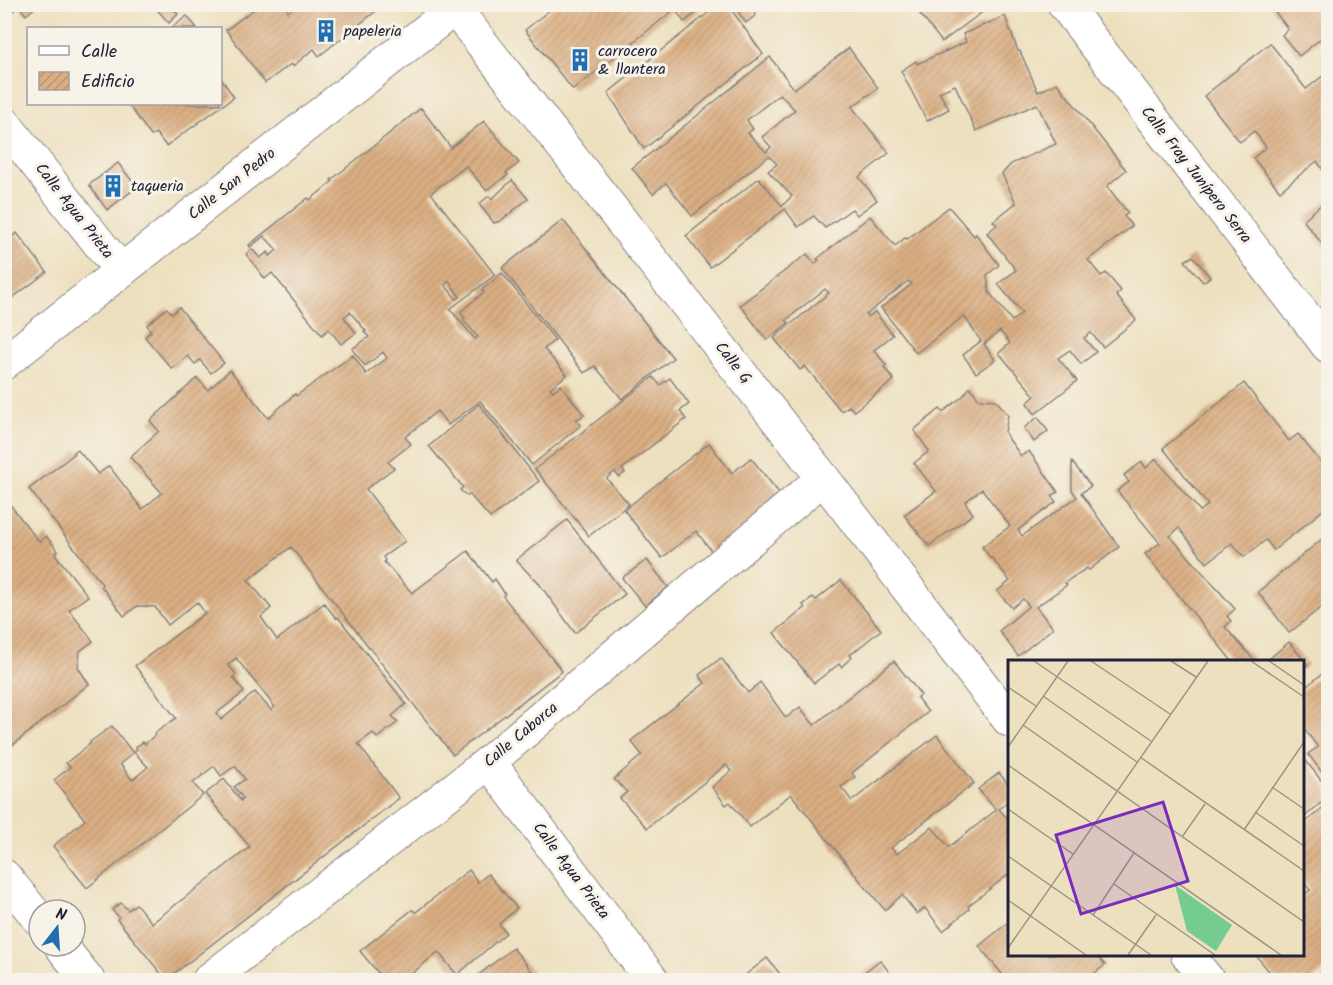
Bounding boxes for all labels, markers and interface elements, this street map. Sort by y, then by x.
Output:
building icon: papeleria [313,18,339,44]
place label: papeleria [343,19,402,44]
legend [27,27,222,105]
text: Calle [81,38,117,67]
place label: carrocero & llantera [598,39,666,82]
building icon: carrocero & llantera [567,47,593,73]
text: Edificio [81,68,135,97]
street label: Calle Fray Junípero Serra [1134,101,1258,249]
street label: Calle San Pedro [183,142,281,226]
street label: Calle Agua Prieta [28,158,120,264]
building icon: taqueria [100,173,126,199]
place label: taqueria [131,174,184,199]
street label: Calle G [708,336,758,390]
inset map [1008,660,1303,955]
street label: Calle Caborca [478,696,564,774]
street label: Calle Agua Prieta [526,817,616,925]
north arrow [27,898,87,958]
text: N [52,902,69,929]

